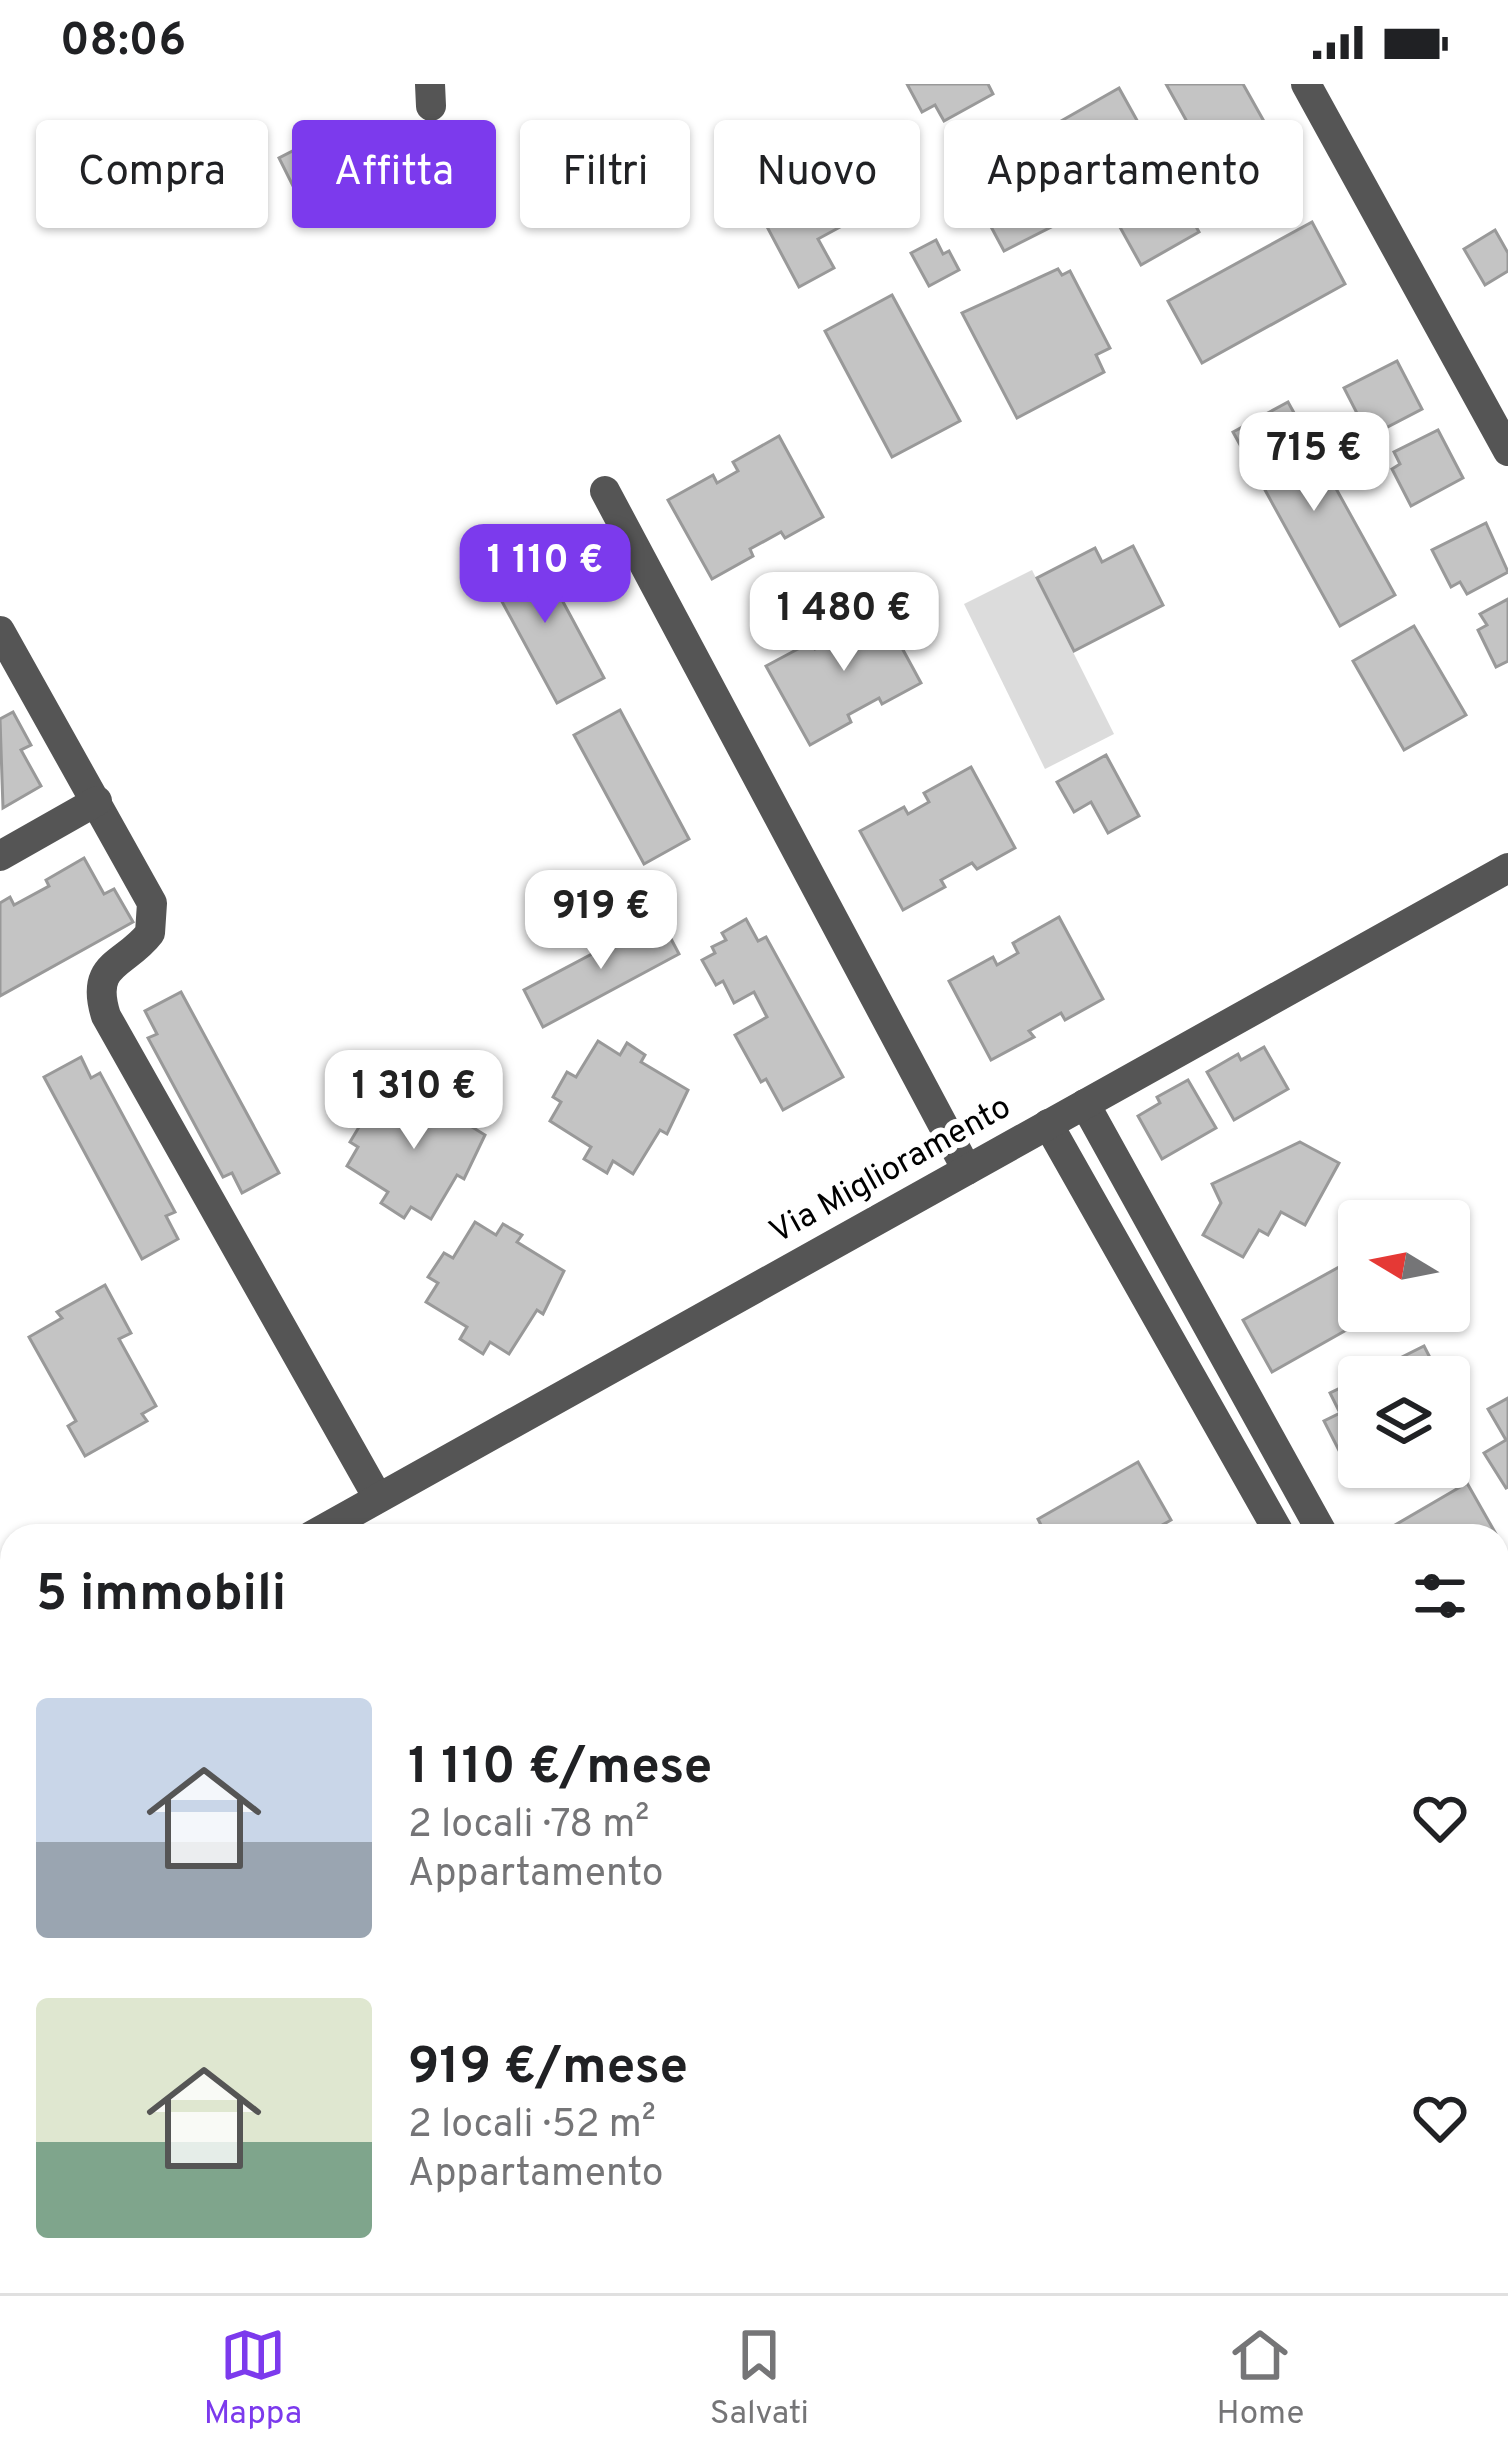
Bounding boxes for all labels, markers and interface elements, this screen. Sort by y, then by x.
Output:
text: 08:06 [60,14,186,71]
chip: Compra [36,120,268,228]
chip: Affitta [292,120,496,228]
chip: Filtri [520,120,690,228]
chip: Nuovo [714,120,920,228]
chip: Appartamento [944,120,1303,228]
pin: 715 € [1230,412,1398,514]
text: 715 € [1266,426,1362,475]
pin: 1 110 € [434,524,656,626]
text: 1 110 € [487,538,603,587]
pin: 1 480 € [733,572,955,674]
text: 1 480 € [777,586,911,635]
pin: 919 € [517,870,685,972]
text: 919 € [552,884,650,933]
pin: 1 310 € [303,1050,525,1152]
text: 1 310 € [352,1064,476,1113]
street label: Via Miglioramento [763,1087,1019,1255]
north arrow [1338,1200,1470,1332]
map controls [1338,1200,1470,1488]
button: layers [1338,1356,1470,1488]
icon: filters [1407,1563,1473,1629]
text: 5 immobili [36,1564,286,1629]
text: 1 110 €/mese [408,1737,712,1802]
icon: home [132,1746,276,1890]
icon: heart [1407,1785,1473,1851]
text: 2 locali · 78 m² [408,1802,650,1851]
text: Appartamento [408,1851,664,1900]
text: 919 €/mese [408,2037,688,2102]
icon: home [132,2046,276,2190]
icon: heart [1407,2085,1473,2151]
text: 2 locali · 52 m² [408,2102,656,2151]
text: Appartamento [408,2151,664,2200]
tab: Mappa [204,2322,302,2436]
tab: Salvati [710,2322,809,2436]
tab: Home [1217,2322,1304,2436]

